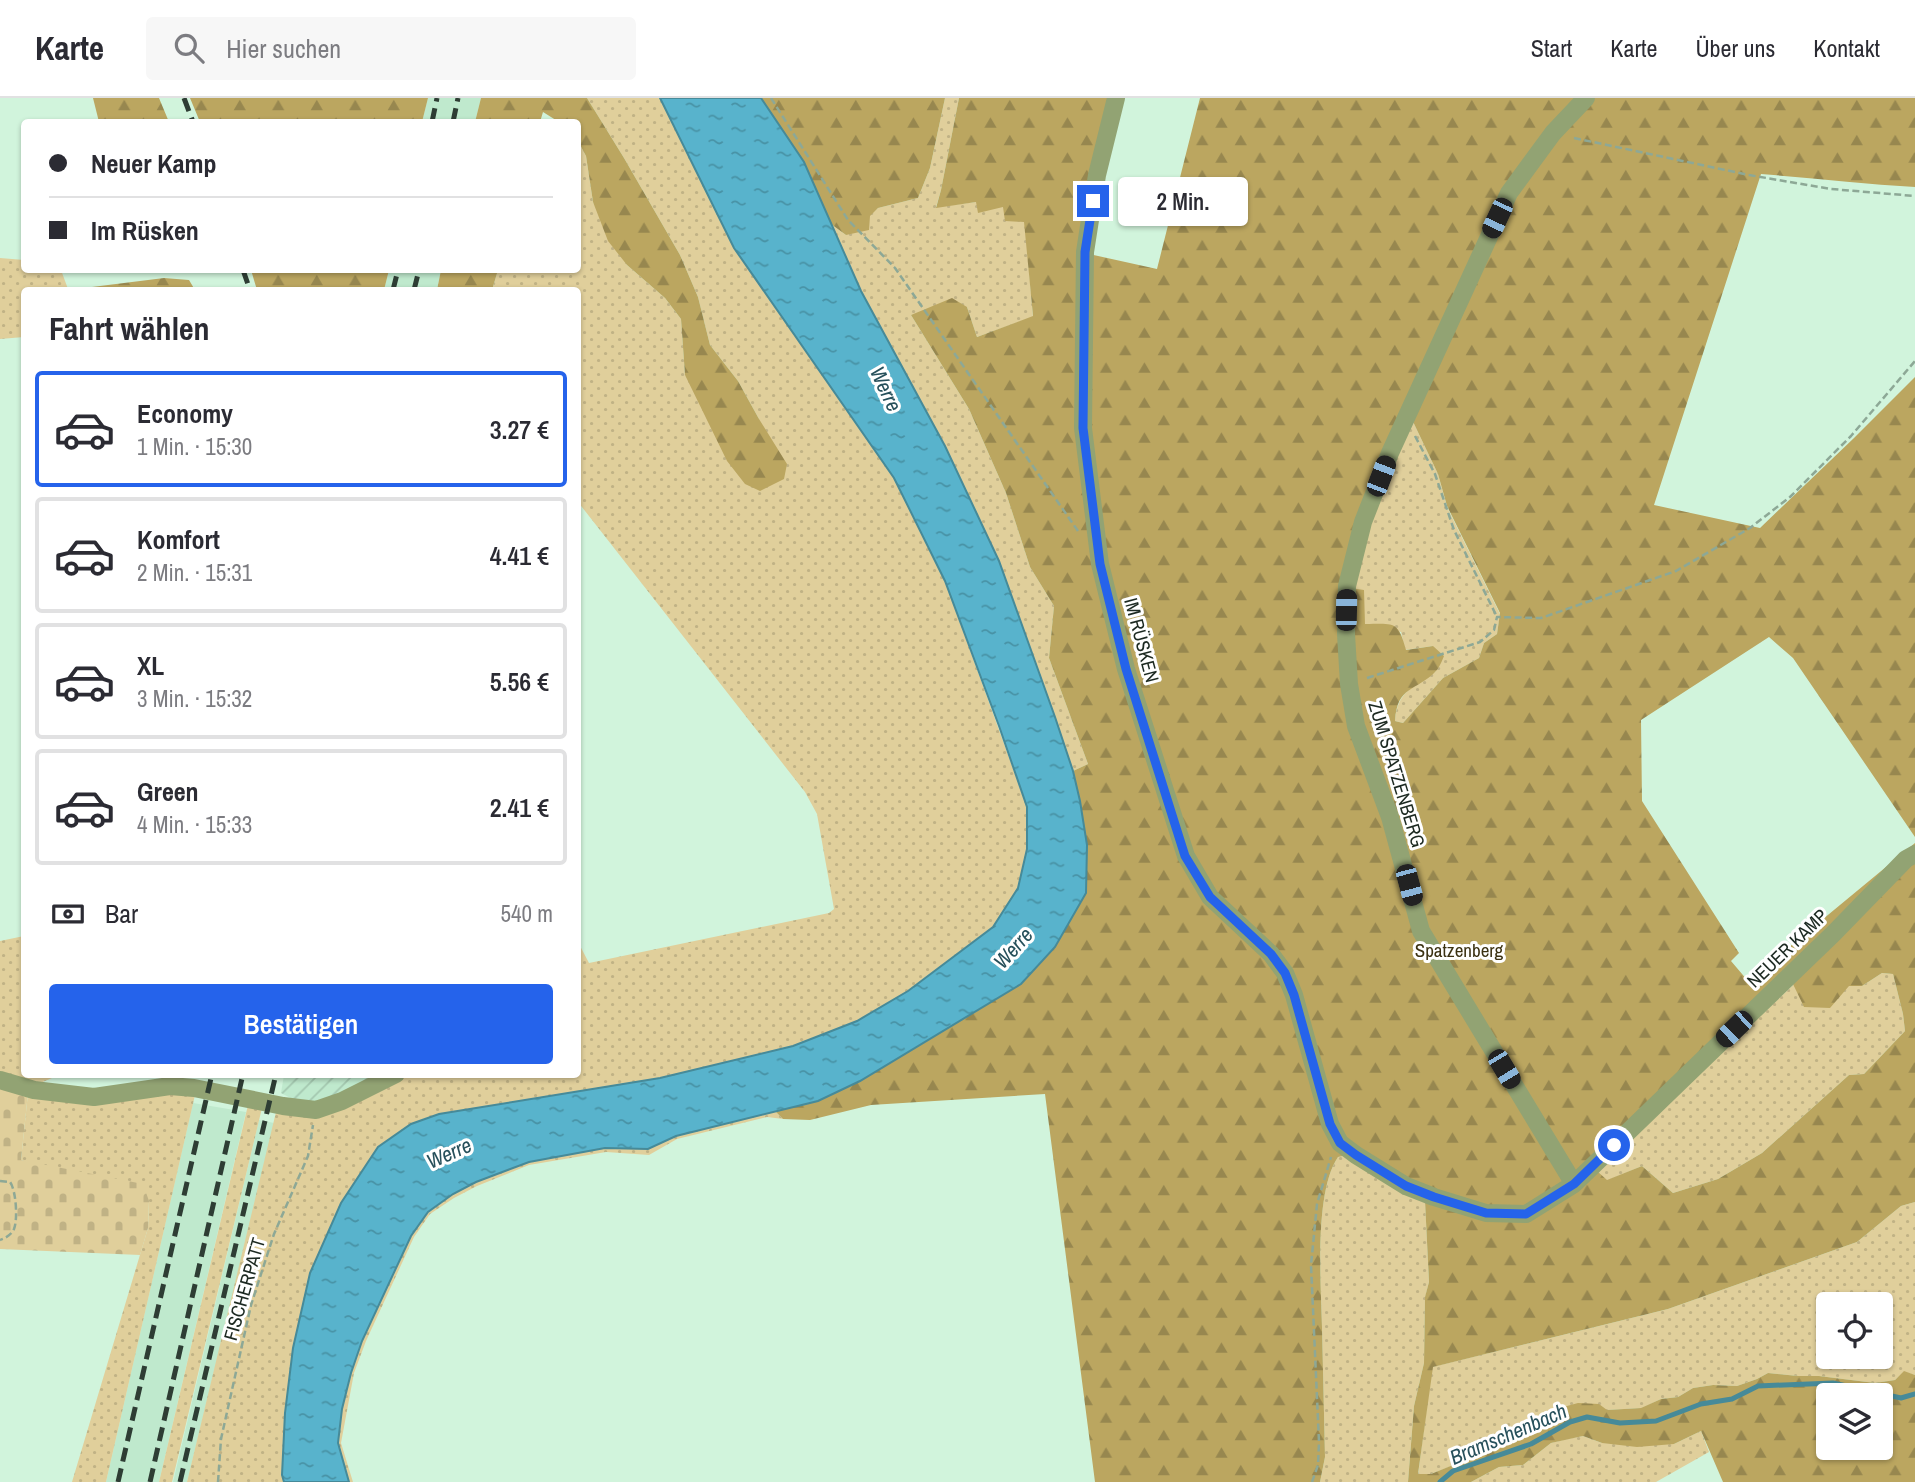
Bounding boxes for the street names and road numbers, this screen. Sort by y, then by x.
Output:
street label: IM RÜSKEN [1118,595,1166,685]
street label: ZUM SPATZENBERG [1362,698,1432,850]
street label: NEUER KAMP [1741,903,1833,993]
street label: FISCHERPATT [217,1234,271,1344]

